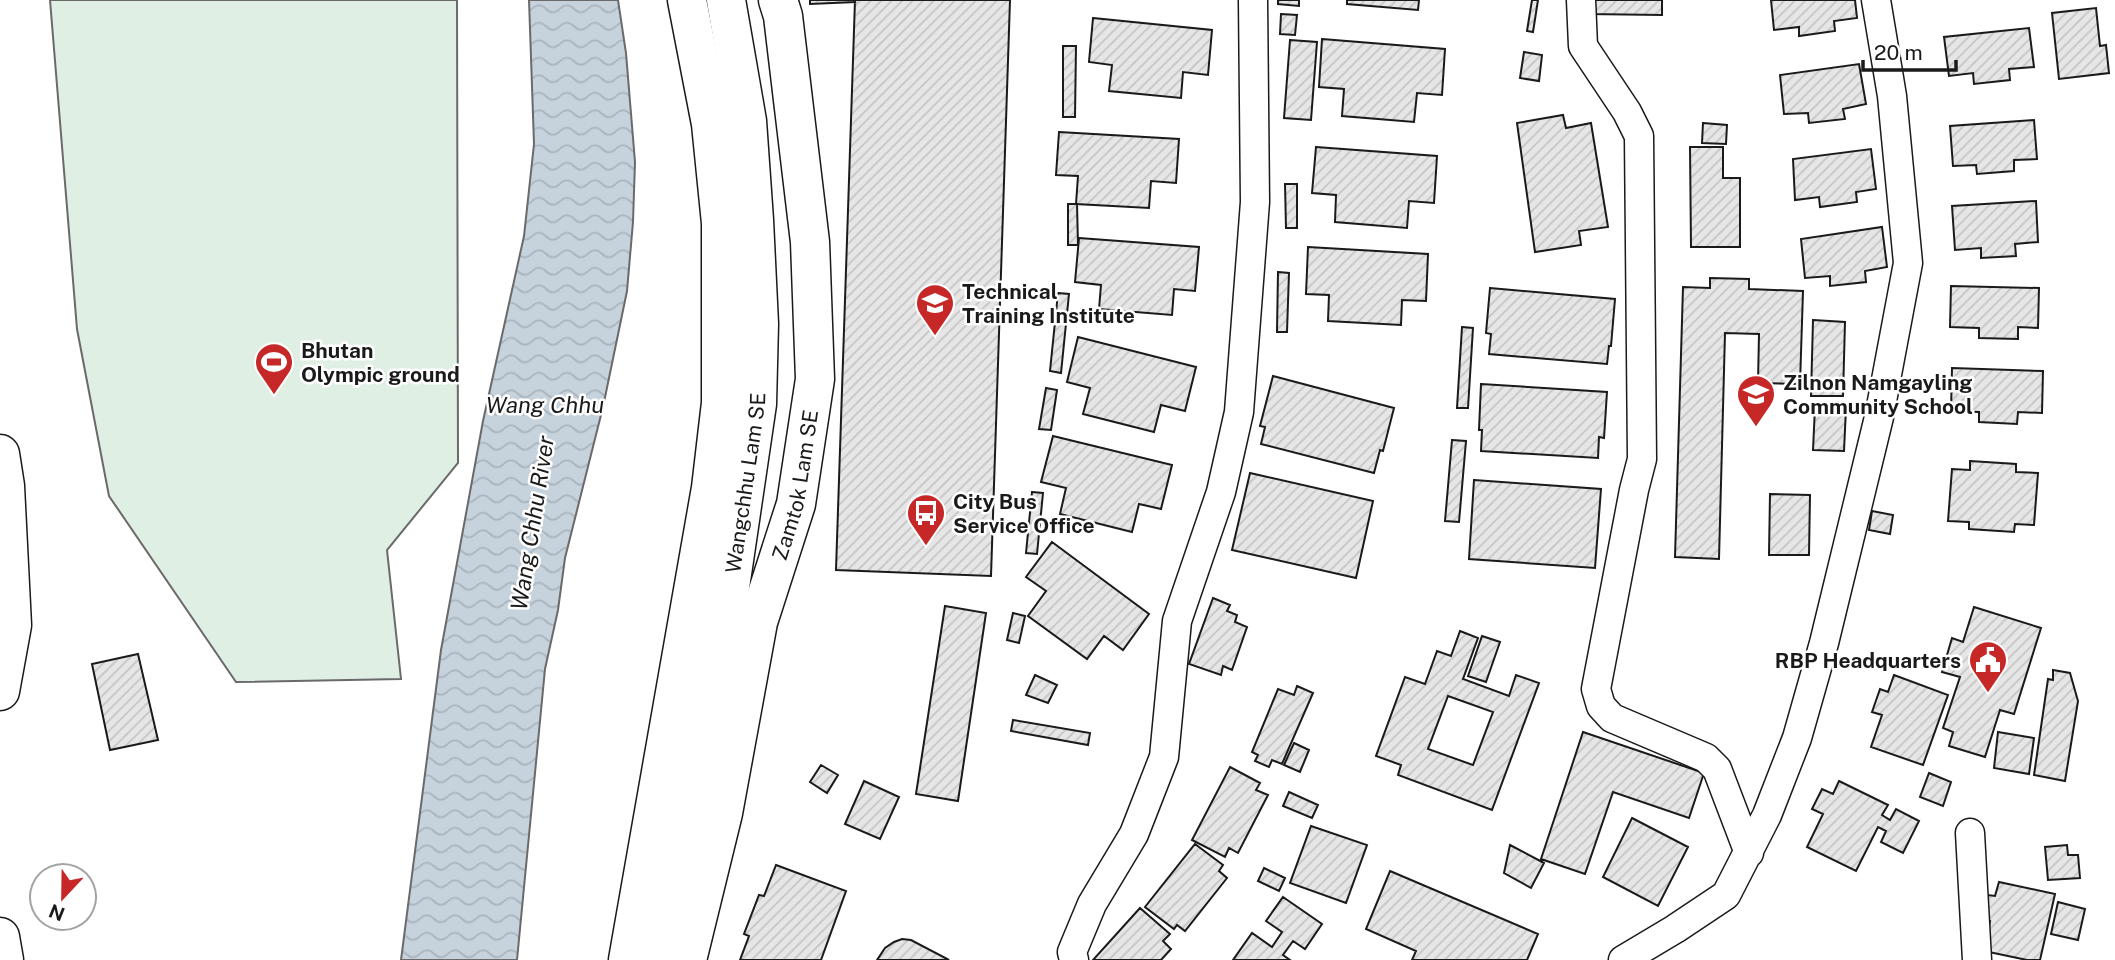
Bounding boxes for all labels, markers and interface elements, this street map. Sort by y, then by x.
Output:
scale bar [1863,28,1956,72]
text: 20 m [1874,40,1923,65]
place label: Technical Training Institute [962,279,1135,328]
school or university icon: Technical Training Institute [914,282,956,337]
place label: Bhutan Olympic ground [301,338,460,387]
sports icon: Bhutan Olympic ground [253,341,295,396]
place label: Zilnon Namgayling Community School [1783,370,1973,419]
school or university icon: Zilnon Namgayling Community School [1735,373,1777,428]
water label: Wang Chhu [486,391,604,418]
street label: Wangchhu Lam SE [720,392,770,575]
street label: Zamtok Lam SE [766,408,823,563]
water label: Wang Chhu River [505,433,559,612]
place label: City Bus Service Office [953,489,1095,538]
bus stop icon: City Bus Service Office [905,492,947,547]
public building icon: RBP Headquarters [1967,639,2009,694]
place label: RBP Headquarters [1775,648,1961,673]
north arrow [28,862,98,932]
text: N [46,900,68,926]

